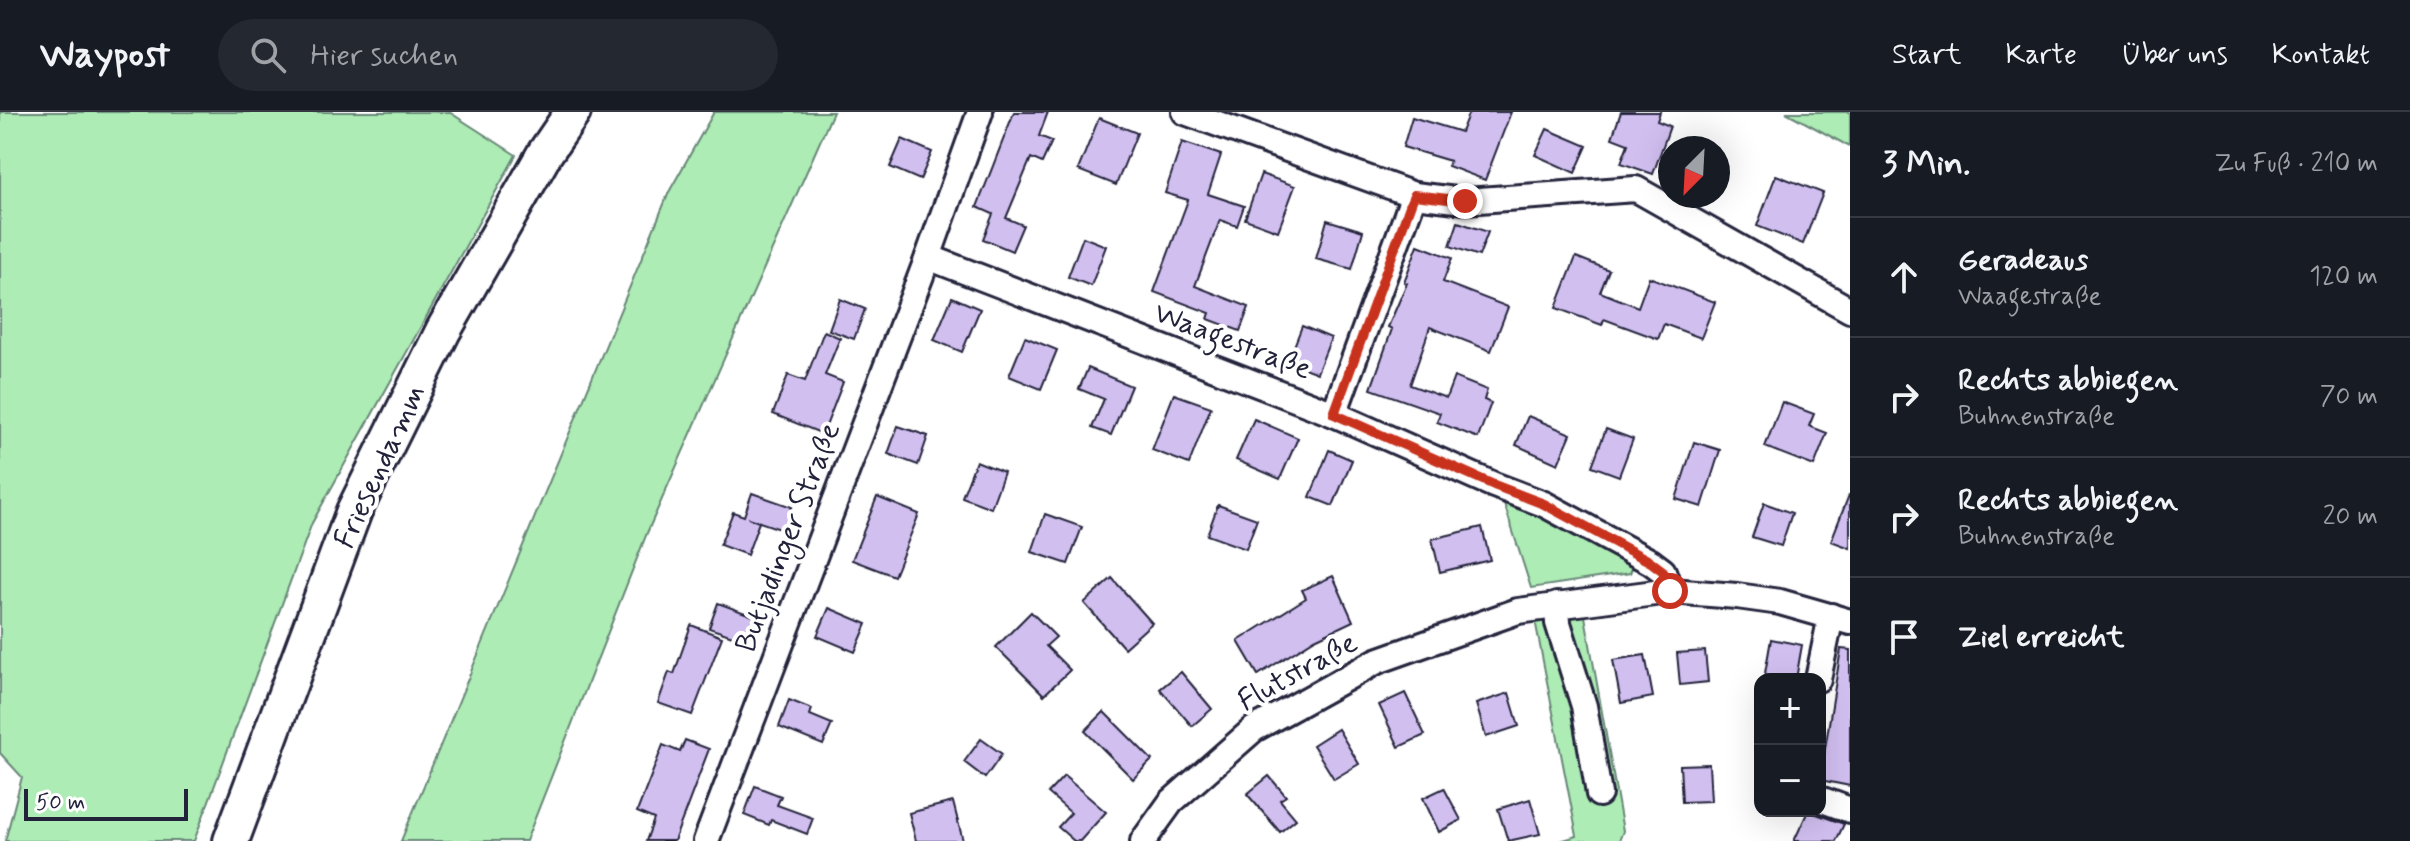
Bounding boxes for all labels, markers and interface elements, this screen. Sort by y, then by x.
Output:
search box [218,19,778,91]
text: Waypost [40,31,170,80]
icon: search [246,33,290,77]
text: Hier suchen [310,36,458,75]
text: Start [1892,37,1961,74]
text: Karte [2005,37,2077,74]
text: Über uns [2121,37,2228,74]
text: Kontakt [2272,37,2370,74]
north arrow [1658,136,1730,208]
text: 3 Min. [1882,142,1970,187]
text: Zu Fuß · 210 m [2214,147,2378,181]
route end [1447,183,1483,219]
text: Geradeaus [1958,241,2088,280]
icon: ahead [1882,255,1926,299]
text: 120 m [2309,260,2378,294]
text: Waagestraße [1958,280,2101,314]
street label: Waagestraße [1147,294,1317,392]
text: Rechts abbiegen [1958,361,2178,400]
icon: right [1882,375,1926,419]
street label: Friesendamm [325,378,435,555]
text: 70 m [2320,380,2378,414]
text: Buhnenstraße [1958,400,2115,434]
street label: Butjadinger Straße [727,417,852,659]
text: Rechts abbiegen [1958,481,2178,520]
icon: right [1882,495,1926,539]
text: 20 m [2323,500,2378,534]
text: Buhnenstraße [1958,520,2115,554]
route start [1652,573,1688,609]
icon: arrive [1882,615,1926,659]
text: Ziel erreicht [1958,618,2124,657]
street label: Flutstraße [1231,624,1364,721]
map controls [1754,673,1826,817]
button: + [1754,673,1826,745]
button: − [1754,745,1826,817]
scale bar [24,785,188,821]
text: 50 m [36,789,85,817]

